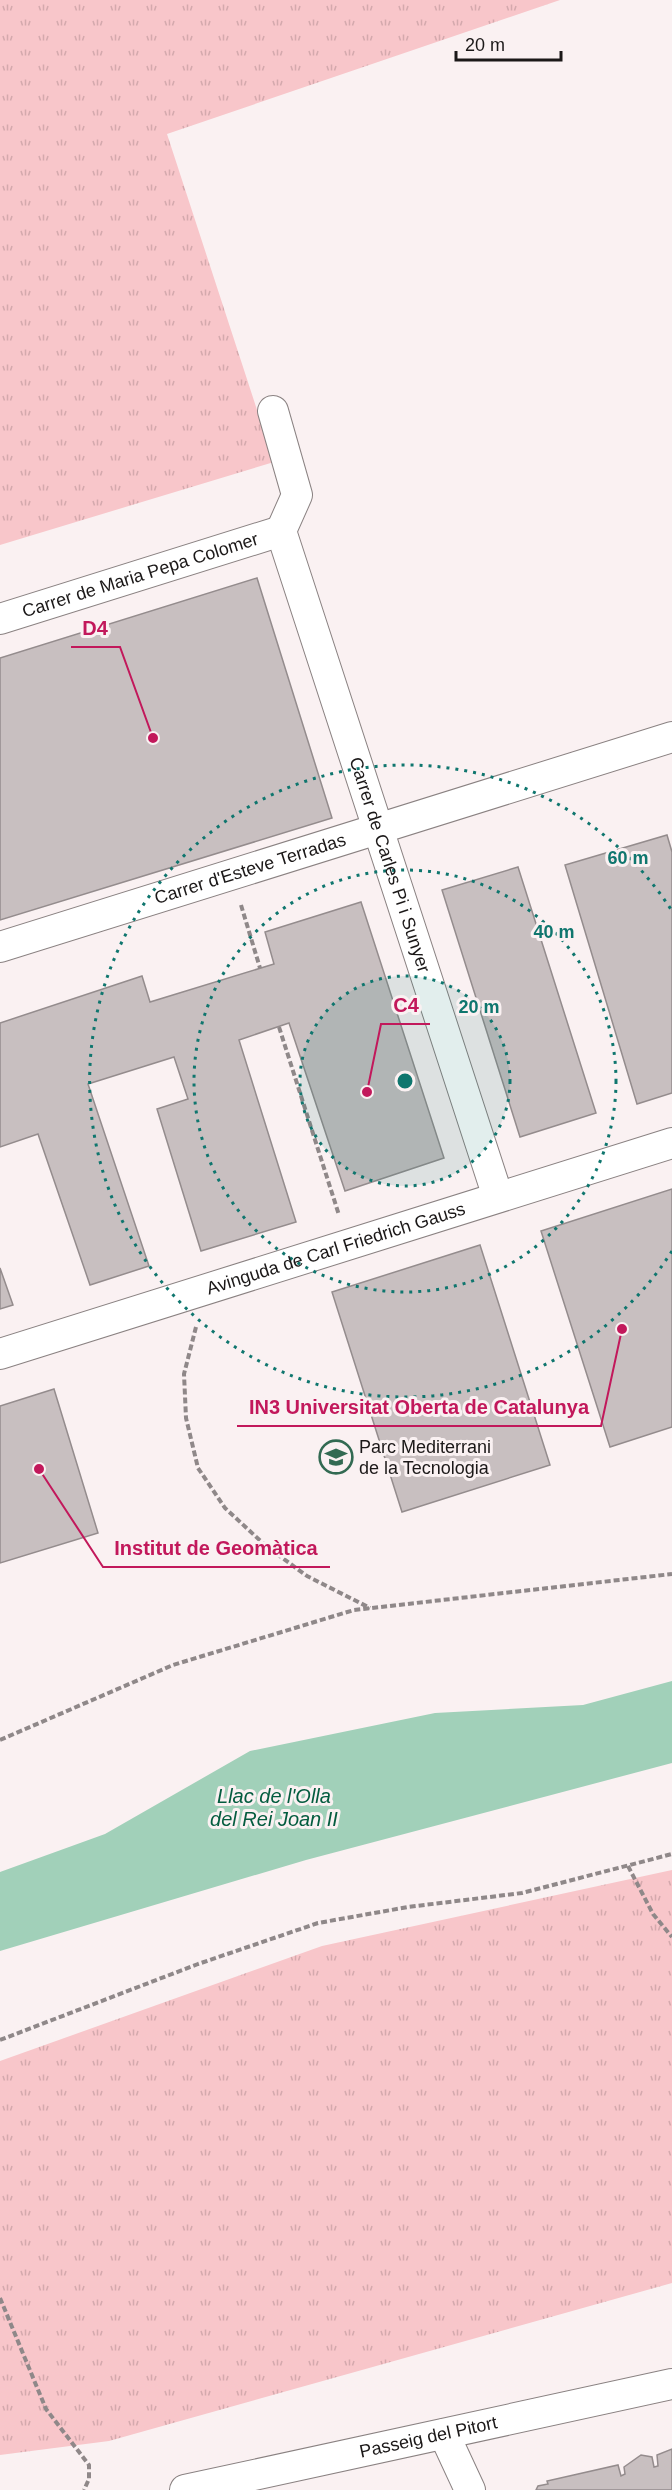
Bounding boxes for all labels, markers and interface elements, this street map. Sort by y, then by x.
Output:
scale bar [456,24,561,62]
text: 20 m [465,35,505,55]
street label: Carrer de Maria Pepa Colomer [20,529,261,621]
callout: D4 [71,609,120,647]
text: D4 [82,617,109,639]
street label: Carrer de Carles Pi i Sunyer [345,755,434,975]
street label: Carrer d'Esteve Terradas [152,830,348,908]
text: 60 m [607,848,649,868]
text: 40 m [533,922,575,942]
callout: C4 [381,986,430,1024]
text: C4 [393,994,420,1016]
text: 20 m [458,997,500,1017]
centre of rings [395,1071,415,1091]
street label: Avinguda de Carl Friedrich Gauss [204,1199,468,1299]
callout: IN3 Universitat Oberta de Catalunya [237,1388,601,1426]
text: IN3 Universitat Oberta de Catalunya [249,1396,590,1418]
place label: Parc Mediterrani de la Tecnologia [359,1437,491,1478]
school or university icon: Parc Mediterrani de la Tecnologia [318,1439,354,1475]
callout: Institut de Geomàtica [103,1529,330,1567]
text: Institut de Geomàtica [114,1537,319,1559]
water label: Llac de l'Olla del Rei Joan II [210,1785,338,1830]
street label: Passeig del Pitort [358,2412,499,2462]

